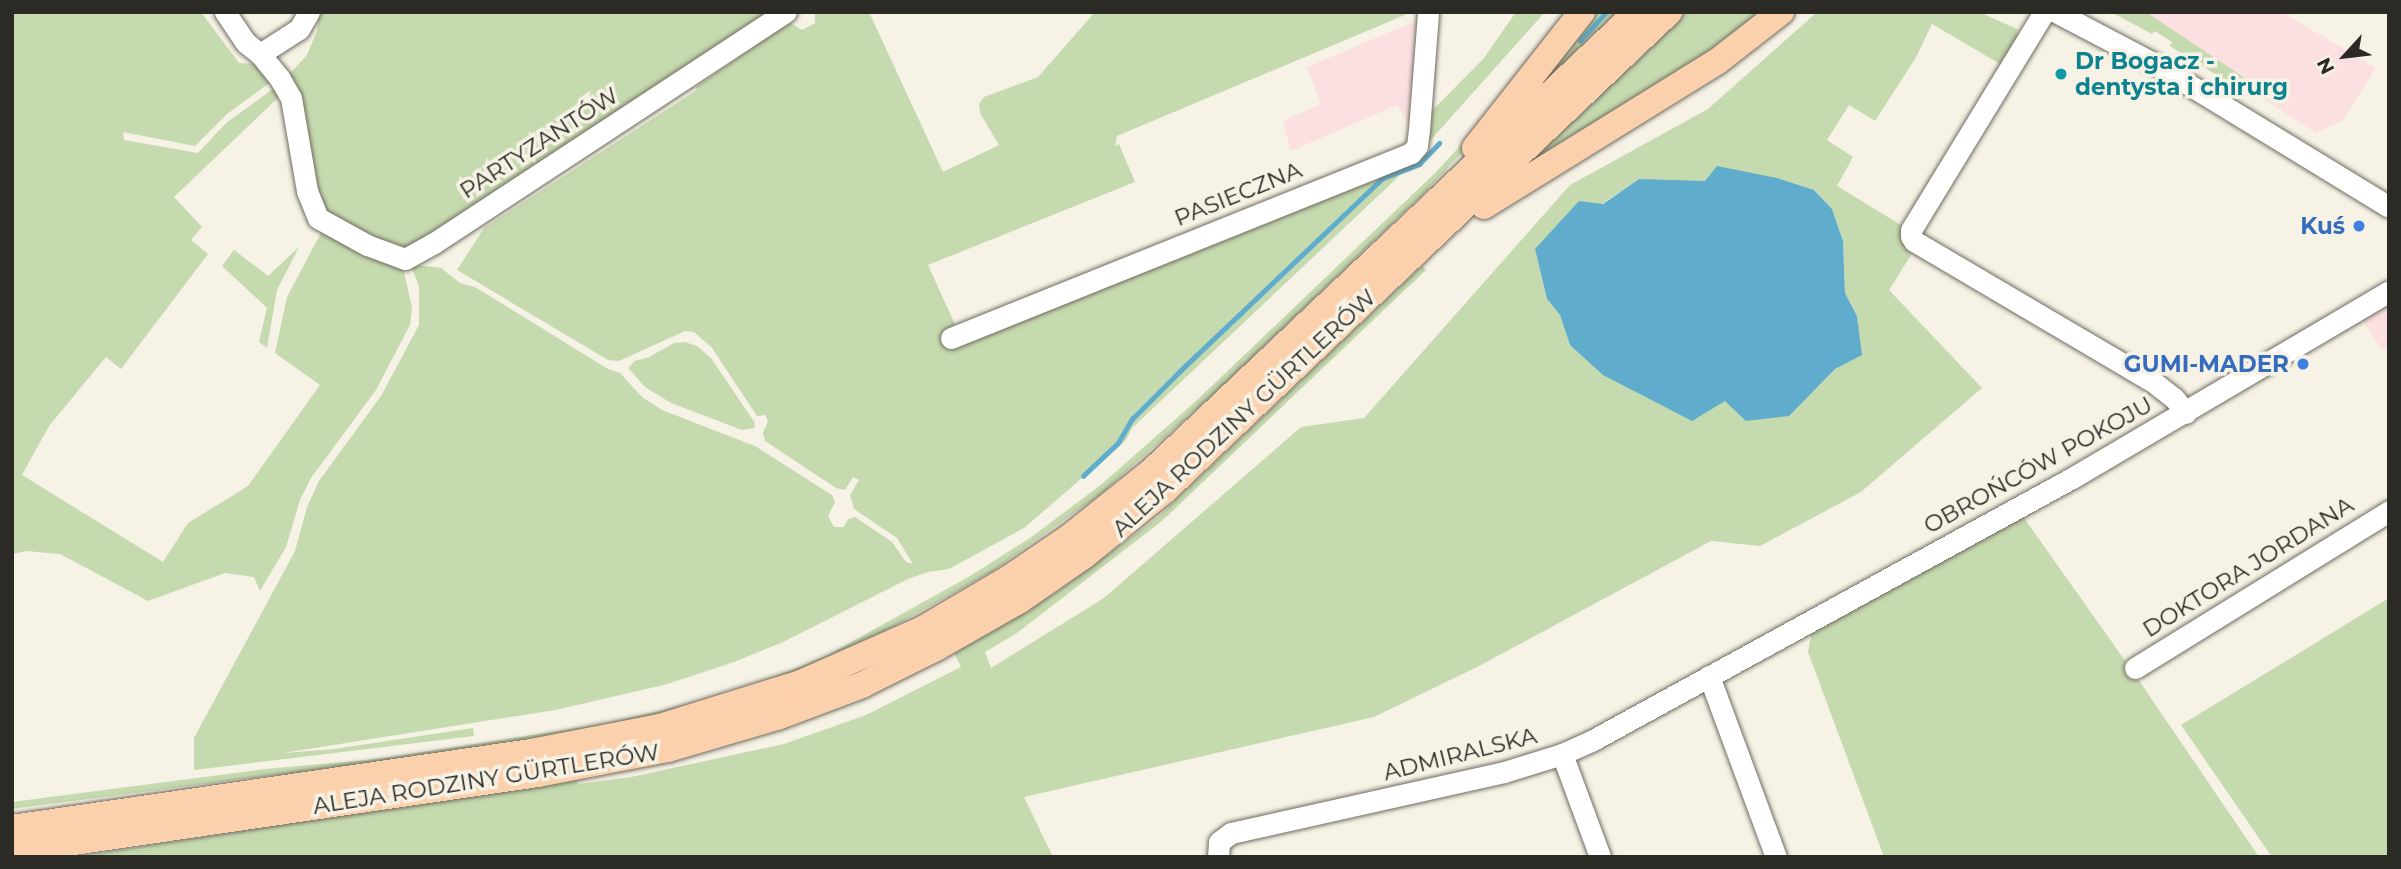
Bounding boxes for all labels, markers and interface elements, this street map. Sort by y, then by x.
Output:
north arrow [2310,21,2380,91]
place label: Dr Bogacz - dentysta i chirurg [2075,47,2288,101]
text: N [2312,54,2340,78]
marker: Dr Bogacz - dentysta i chirurg [2053,66,2069,82]
street label: PARTYZANTÓW [455,81,623,205]
street label: PASIECZNA [1170,156,1306,232]
place label: Kuś [2300,212,2345,240]
marker: Kuś [2351,218,2367,234]
street label: ALEJA RODZINY GÜRTLERÓW [1107,283,1381,543]
place label: GUMI-MADER [2124,350,2289,378]
marker: GUMI-MADER [2295,356,2311,372]
street label: OBROŃCÓW POKOJU [1919,391,2157,539]
street label: DOKTORA JORDANA [2138,491,2358,643]
street label: ADMIRALSKA [1380,722,1540,786]
street label: ALEJA RODZINY GÜRTLERÓW [311,738,661,820]

